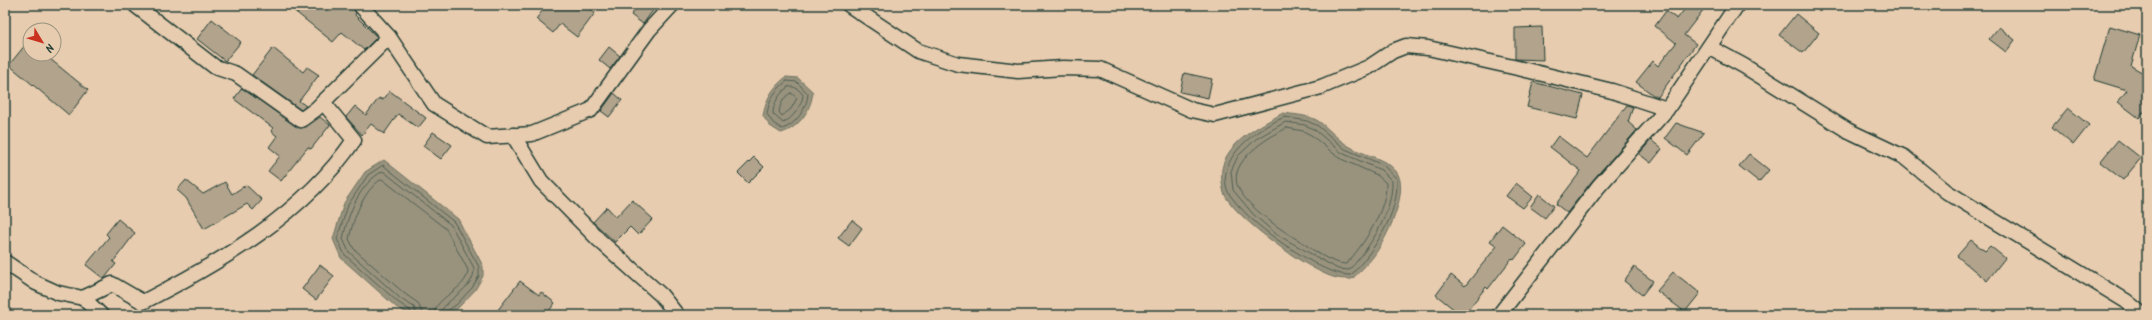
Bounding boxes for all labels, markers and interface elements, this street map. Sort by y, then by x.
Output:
north arrow [22,22,62,62]
text: N [40,39,58,56]

